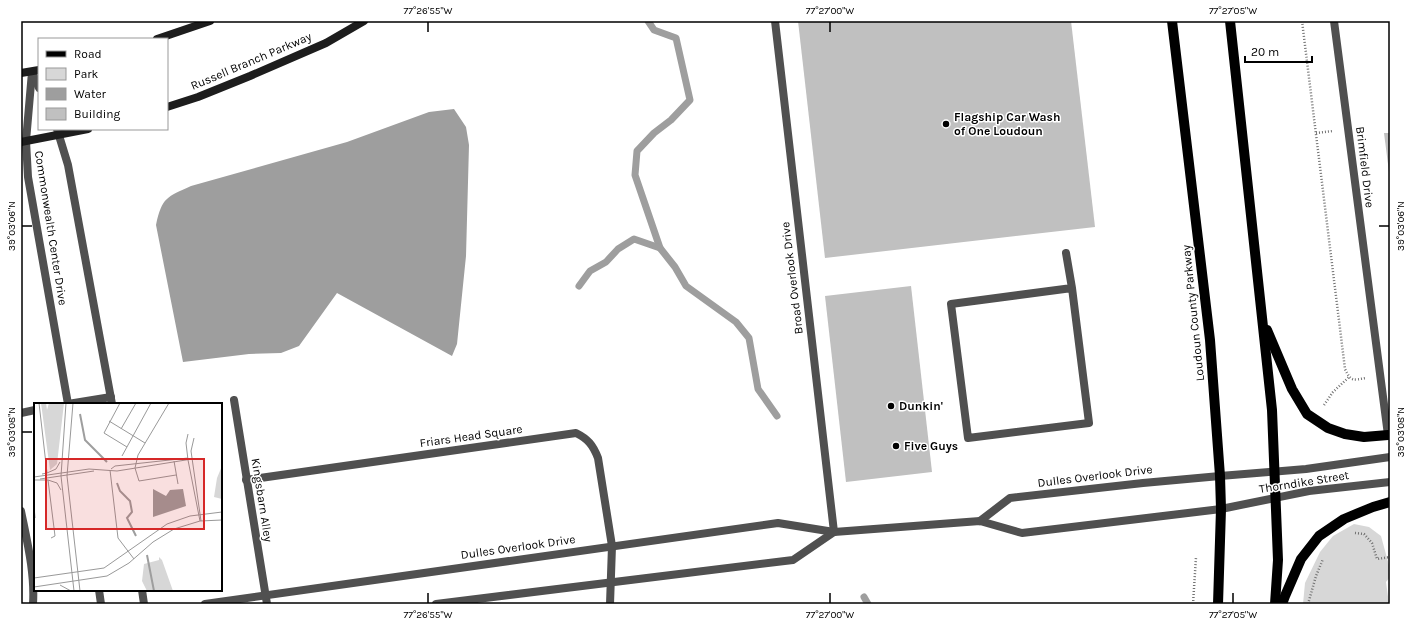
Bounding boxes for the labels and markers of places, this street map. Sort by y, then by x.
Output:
place label: Flagship Car Wash of One Loudoun [954,110,1060,138]
marker: Flagship Car Wash of One Loudoun [941,119,951,129]
place label: Dunkin' [899,399,943,413]
marker: Dunkin' [886,401,896,411]
place label: Five Guys [904,439,958,453]
marker: Five Guys [891,441,901,451]

